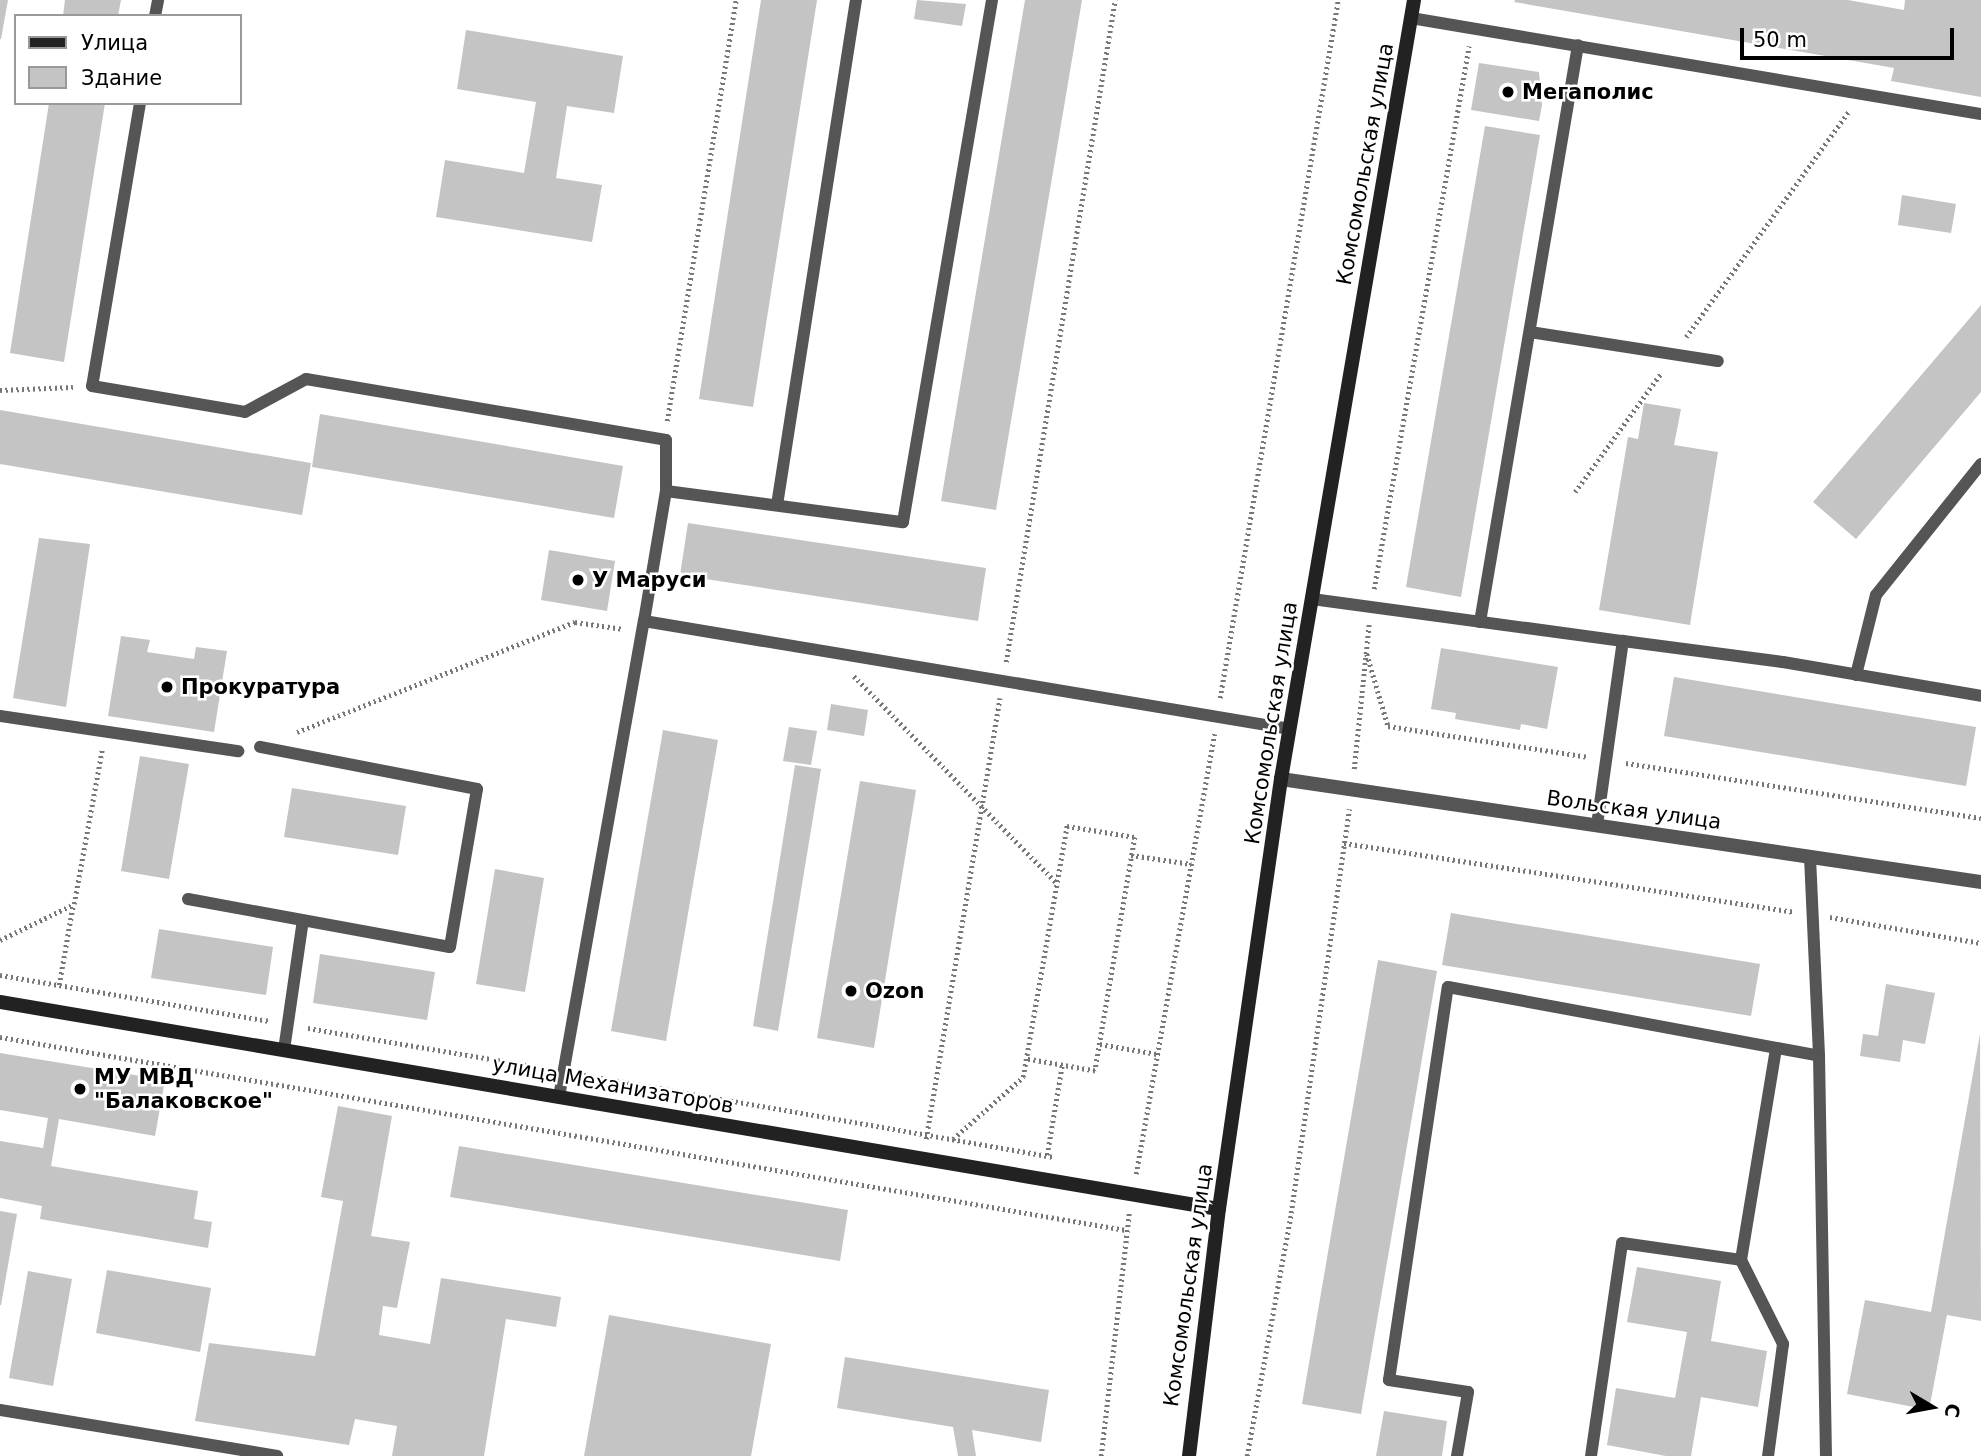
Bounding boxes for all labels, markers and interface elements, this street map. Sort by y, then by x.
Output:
legend [14,14,242,105]
scale bar [1743,14,1956,58]
text: 50 m [1753,28,1807,52]
text: Улица [81,31,148,55]
street label: Комсомольская улица [1331,41,1399,287]
text: Здание [81,66,162,90]
place label: Мегаполис [1522,79,1654,105]
marker: Мегаполис [1500,84,1516,100]
place label: У Маруси [592,567,706,593]
marker: У Маруси [570,572,586,588]
street label: Комсомольская улица [1239,600,1303,846]
place label: Прокуратура [181,674,340,700]
marker: Прокуратура [159,679,175,695]
street label: Вольская улица [1545,785,1723,835]
place label: Ozon [865,978,924,1004]
marker: Ozon [843,983,859,999]
street label: улица Механизаторов [490,1051,736,1119]
place label: МУ МВД "Балаковское" [94,1064,273,1114]
marker: МУ МВД "Балаковское" [72,1081,88,1097]
street label: Комсомольская улица [1158,1162,1218,1408]
north arrow [1897,1372,1967,1442]
text: С [1941,1402,1965,1419]

